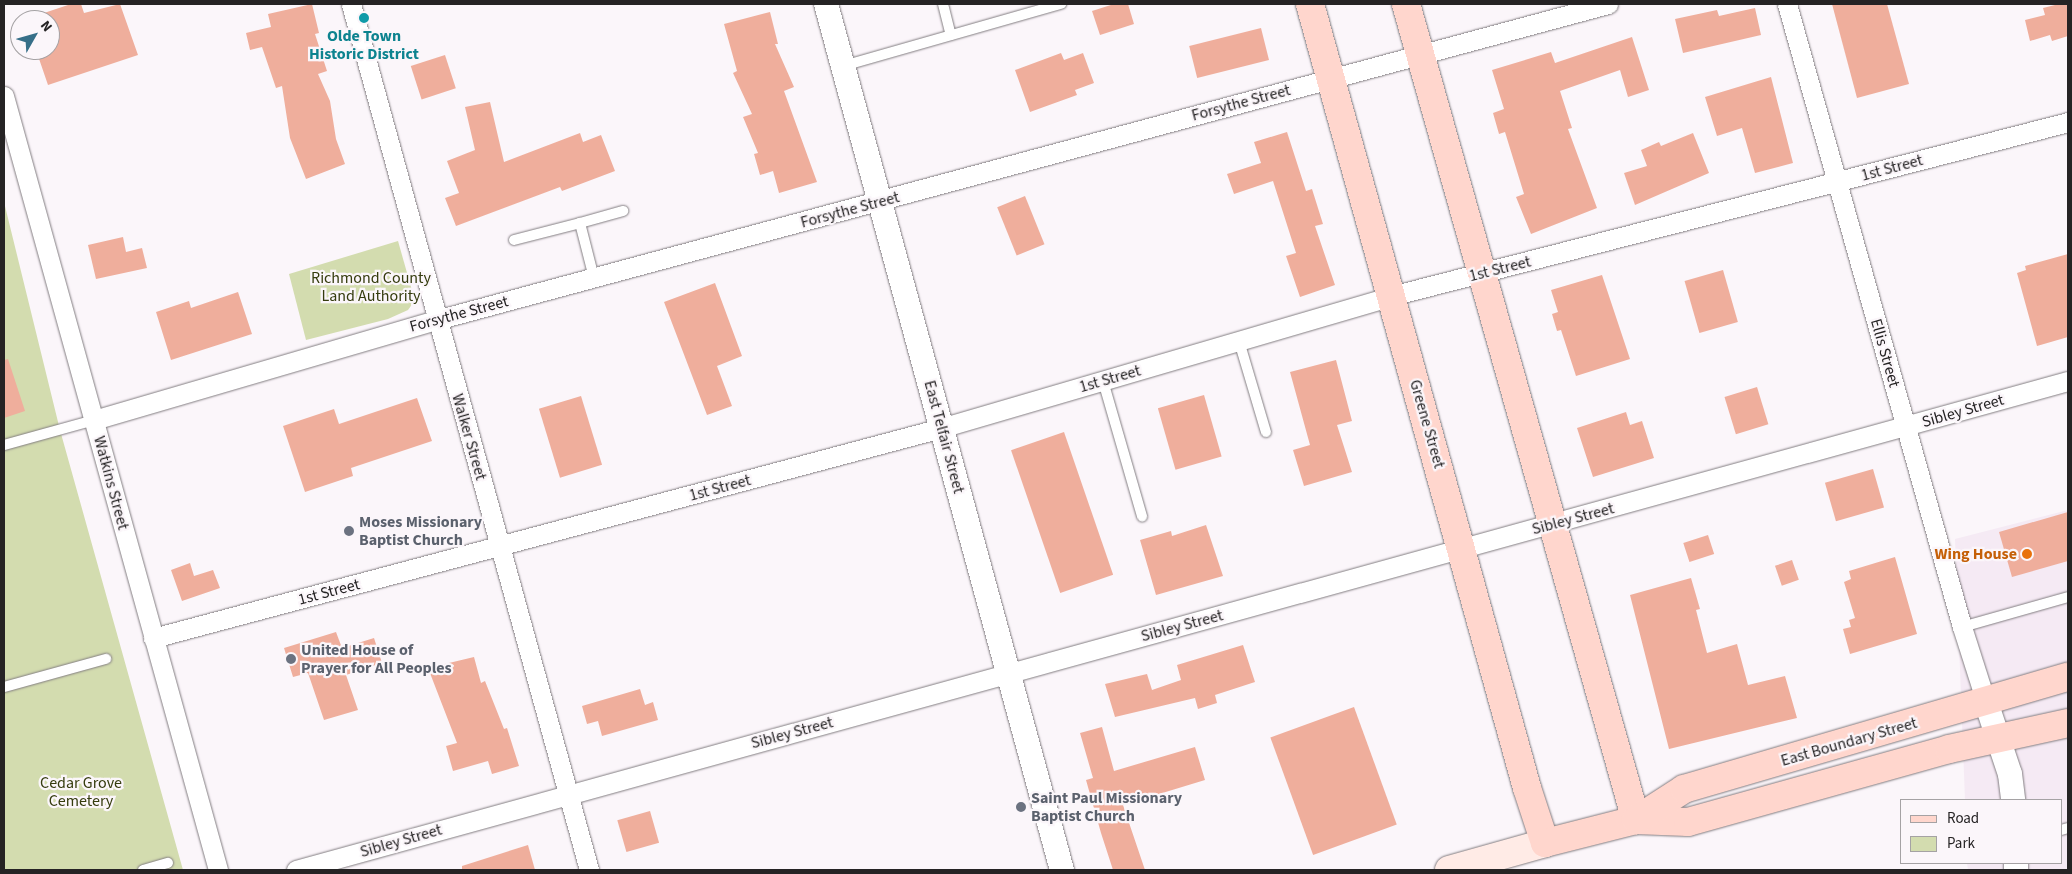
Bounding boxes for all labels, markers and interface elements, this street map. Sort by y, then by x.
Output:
north arrow [10,10,60,60]
marker: Olde Town Historic District [358,12,370,24]
text: N [35,17,57,36]
place label: Olde Town Historic District [309,26,419,64]
street label: Forsythe Street [1190,81,1292,125]
street label: 1st Street [1859,151,1925,185]
street label: Forsythe Street [799,188,901,232]
street label: 1st Street [1467,252,1533,286]
park label: Richmond County Land Authority [311,268,431,306]
street label: Forsythe Street [408,292,510,336]
street label: Ellis Street [1866,316,1904,390]
street label: 1st Street [1077,361,1143,397]
street label: East Telfair Street [920,378,968,496]
street label: Greene Street [1405,378,1449,470]
street label: Sibley Street [1920,390,2006,432]
street label: Walker Street [448,392,490,482]
street label: Watkins Street [89,434,133,532]
street label: 1st Street [687,471,753,505]
street label: Sibley Street [1530,499,1616,539]
place label: Moses Missionary Baptist Church [359,512,482,550]
marker: Moses Missionary Baptist Church [343,525,355,537]
place label: Wing House [1935,544,2017,564]
marker: Wing House [2021,548,2033,560]
street label: 1st Street [296,575,362,609]
street label: Sibley Street [1139,606,1225,646]
place label: United House of Prayer for All Peoples [301,640,452,678]
marker: United House of Prayer for All Peoples [285,653,297,665]
street label: Sibley Street [749,713,835,753]
street label: East Boundary Street [1779,713,1919,771]
park label: Cedar Grove Cemetery [40,773,122,811]
place label: Saint Paul Missionary Baptist Church [1031,788,1182,826]
legend [1900,799,2062,864]
marker: Saint Paul Missionary Baptist Church [1015,801,1027,813]
text: Road [1947,808,1979,829]
street label: Sibley Street [358,820,444,862]
text: Park [1947,833,1975,854]

